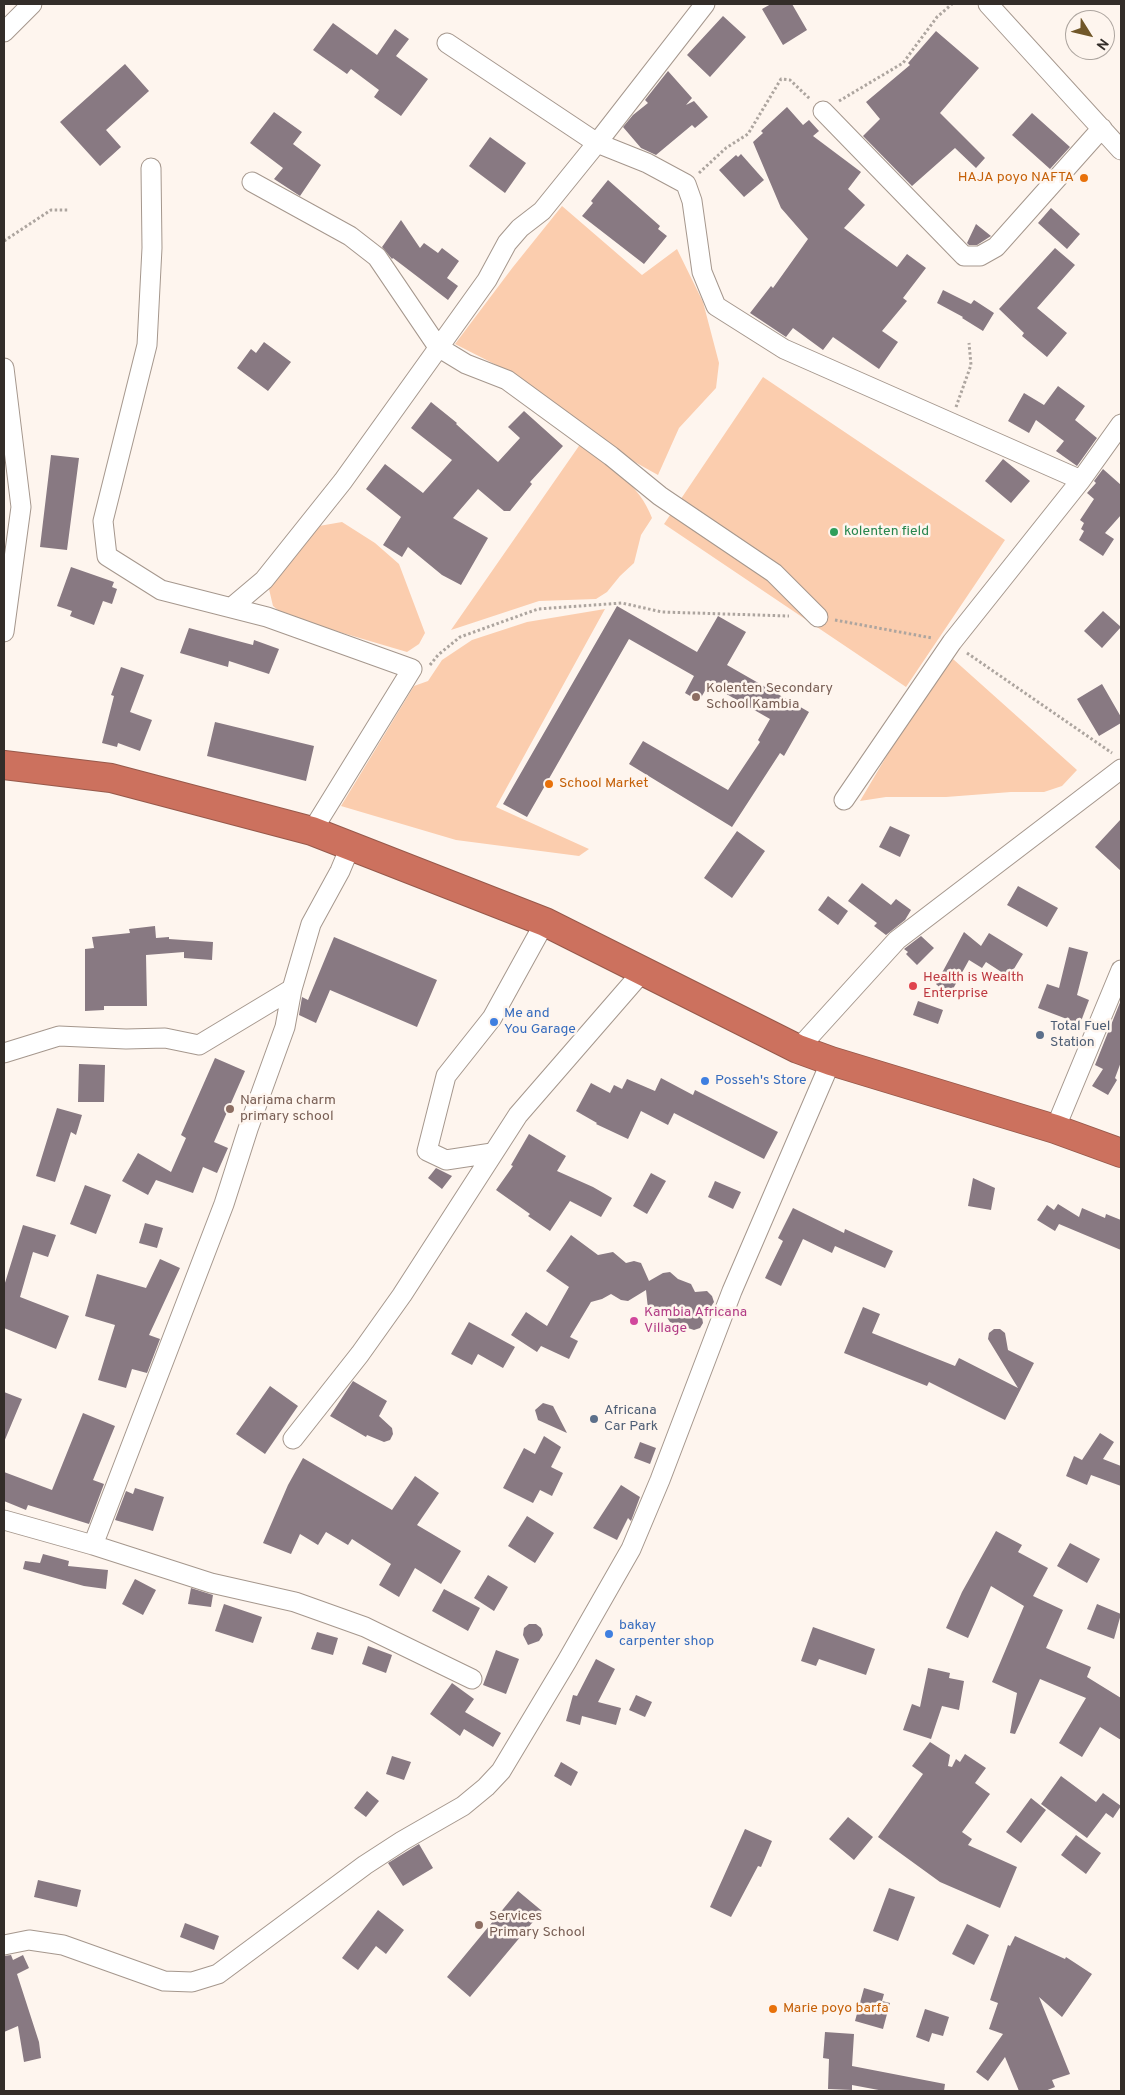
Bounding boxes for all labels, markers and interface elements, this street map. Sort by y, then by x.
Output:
north arrow [1065,10,1115,60]
text: N [1092,34,1112,53]
place label: HAJA poyo NAFTA [958,170,1074,186]
marker: HAJA poyo NAFTA [1078,172,1090,184]
place label: kolenten field [844,524,929,540]
marker: kolenten field [828,526,840,538]
place label: Kolenten Secondary School Kambia [706,681,833,714]
marker: Kolenten Secondary School Kambia [690,691,702,703]
place label: School Market [559,776,648,792]
marker: School Market [543,778,555,790]
place label: Health is Wealth Enterprise [923,970,1024,1002]
marker: Health is Wealth Enterprise [907,980,919,992]
place label: Me and You Garage [504,1006,576,1038]
marker: Me and You Garage [488,1016,500,1028]
place label: Total Fuel Station [1050,1019,1110,1052]
marker: Total Fuel Station [1034,1029,1046,1041]
place label: Posseh's Store [715,1073,807,1089]
marker: Posseh's Store [699,1075,711,1087]
place label: Nariama charm primary school [240,1093,336,1126]
marker: Nariama charm primary school [224,1103,236,1115]
place label: Kambia Africana Village [644,1305,747,1338]
marker: Kambia Africana Village [628,1315,640,1327]
place label: Africana Car Park [604,1403,658,1435]
marker: Africana Car Park [588,1413,600,1425]
place label: bakay carpenter shop [619,1618,714,1650]
marker: bakay carpenter shop [603,1628,615,1640]
place label: Services Primary School [489,1909,585,1941]
marker: Services Primary School [473,1919,485,1931]
place label: Marie poyo barfa [783,2001,889,2017]
marker: Marie poyo barfa [767,2003,779,2015]

